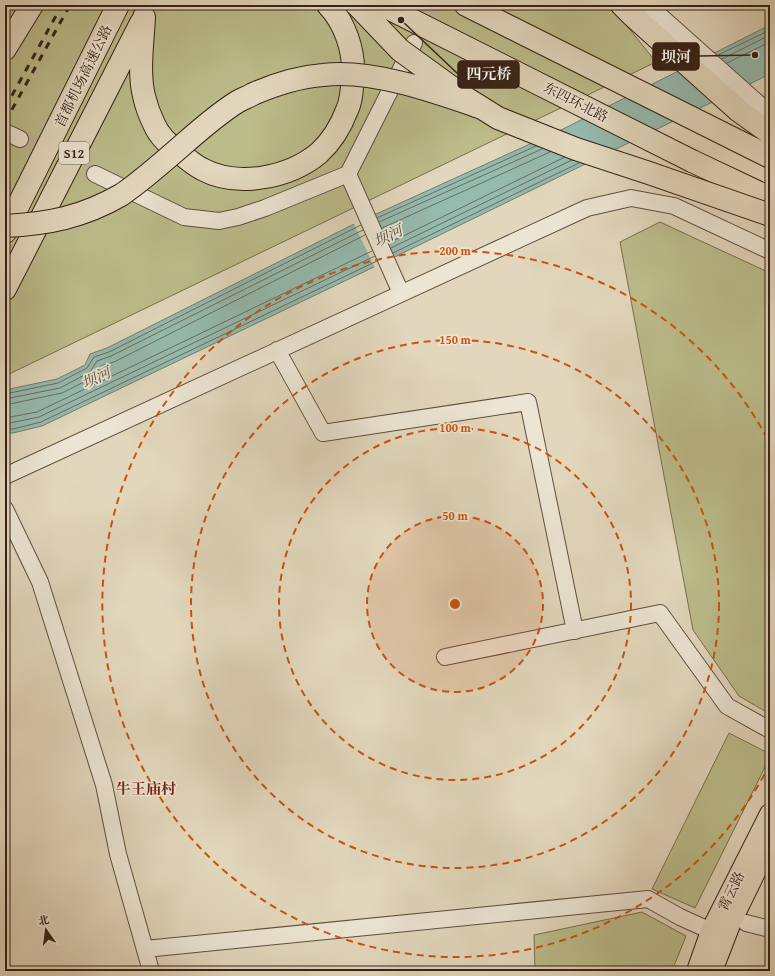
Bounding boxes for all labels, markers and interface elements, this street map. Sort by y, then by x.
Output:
street label: 首都机场高速公路 [49,21,117,131]
callout: 坝河 [653,43,699,70]
text: 坝河 [661,46,691,67]
callout: 四元桥 [458,61,519,88]
text: 四元桥 [466,63,512,84]
street label: 东四环北路 [540,77,612,127]
road number: S12 [59,142,89,164]
water label: 坝河 [370,218,409,252]
text: 200 m [439,242,472,259]
text: 150 m [439,331,472,348]
water label: 坝河 [78,360,117,394]
text: 100 m [439,419,472,436]
text: 50 m [442,507,468,524]
centre of rings [448,597,462,611]
district label: 牛王庙村 [116,778,176,799]
street label: 霄云路 [713,868,749,914]
north arrow [26,910,66,950]
text: 北 [36,911,51,929]

